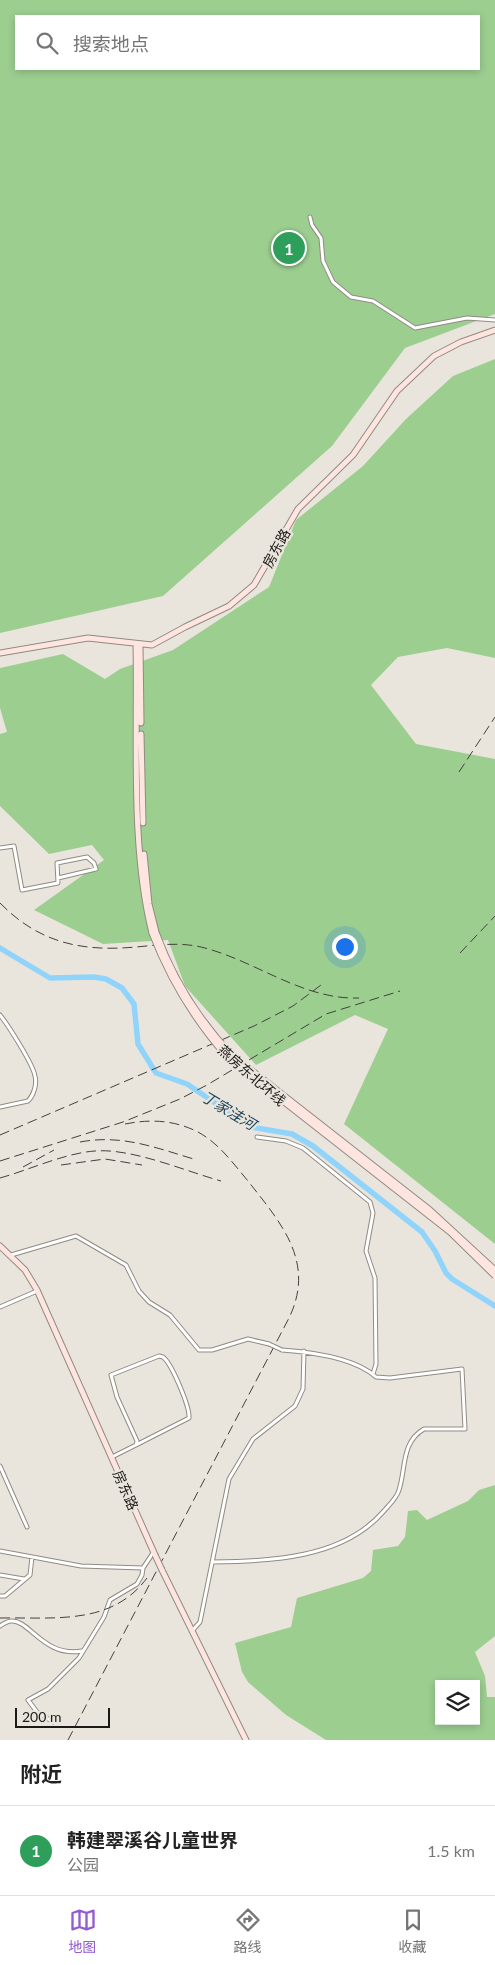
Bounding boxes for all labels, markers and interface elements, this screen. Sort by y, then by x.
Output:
search box [15,15,480,70]
icon: search [33,29,61,57]
text: 搜索地点 [73,32,149,55]
pin: 1 [273,229,305,267]
street label: 房东路 [259,525,293,571]
your location [332,934,358,960]
street label: 燕房东北环线 [215,1041,289,1109]
water label: 丁家洼河 [199,1087,262,1135]
street label: 房东路 [110,1467,142,1513]
map controls [435,1680,480,1725]
button: layers [435,1680,480,1725]
scale bar [15,1705,110,1728]
text: 200 m [22,1708,61,1725]
text: 附近 [20,1761,62,1786]
text: 韩建翠溪谷儿童世界 [67,1828,238,1851]
text: 1 [31,1841,41,1860]
text: 1.5 km [427,1841,475,1860]
text: 公园 [67,1855,99,1874]
tab: 地图 [69,1906,97,1956]
tab: 路线 [234,1906,262,1956]
tab: 收藏 [399,1906,427,1956]

